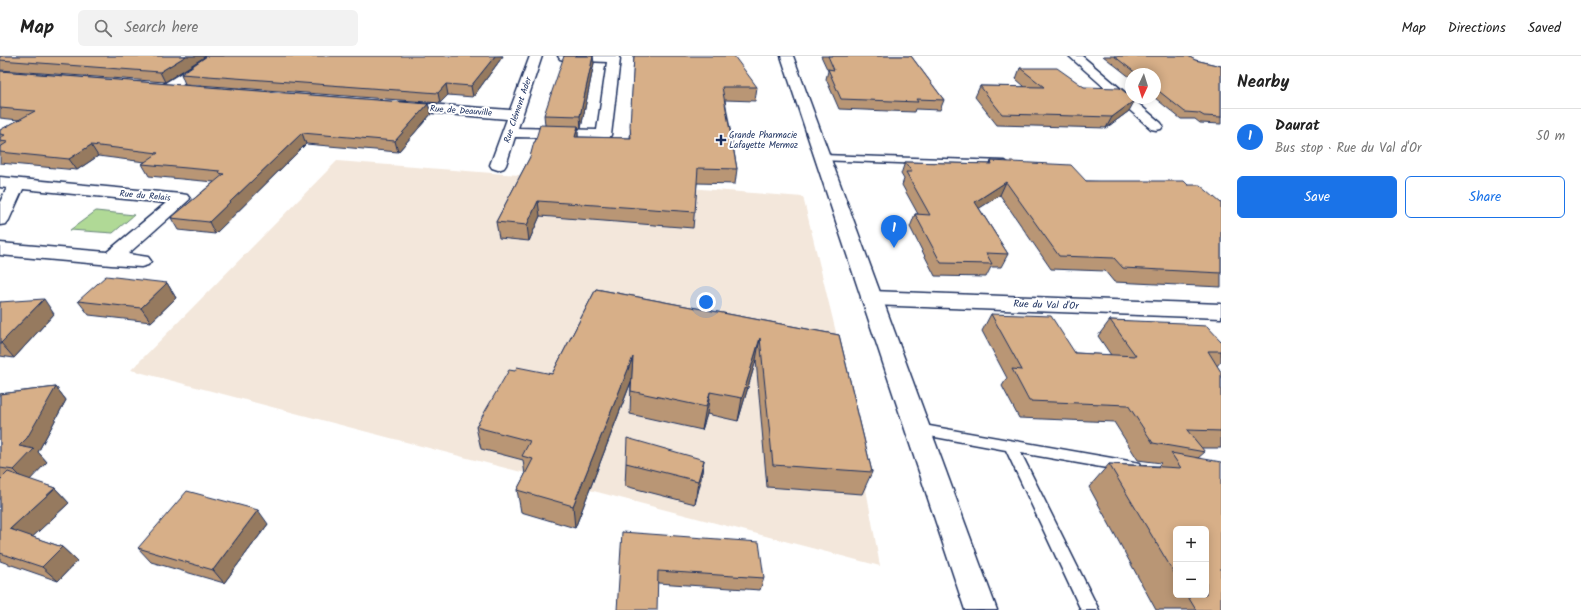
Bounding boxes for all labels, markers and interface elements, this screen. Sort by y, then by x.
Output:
search box [78,10,358,46]
text: Map [20,13,54,43]
text: Search here [124,16,198,40]
icon: search [92,17,114,39]
text: Map [1401,17,1426,39]
text: Directions [1448,17,1506,39]
text: Saved [1528,17,1561,39]
north arrow [1125,68,1161,104]
text: Nearby [1237,69,1289,96]
street label: Rue Clément Ader [500,74,537,145]
street label: Rue de Deauville [429,101,493,121]
text: Daurat [1275,114,1320,138]
text: 1 [1248,126,1252,147]
text: 50 m [1536,126,1565,147]
place label: Grande Pharmacie Lafayette Mermoz [729,128,798,153]
marker: Grande Pharmacie Lafayette Mermoz [716,135,726,145]
text: Bus stop · Rue du Val d'Or [1275,138,1421,159]
button: Save [1237,176,1397,218]
button: Share [1405,176,1565,218]
street label: Rue du Relais [119,186,171,206]
pin: 1 [881,215,907,248]
your location [696,292,716,312]
street label: Rue du Val d'Or [1013,296,1080,314]
map controls [1173,526,1209,598]
button: + [1173,526,1209,562]
button: − [1173,562,1209,598]

